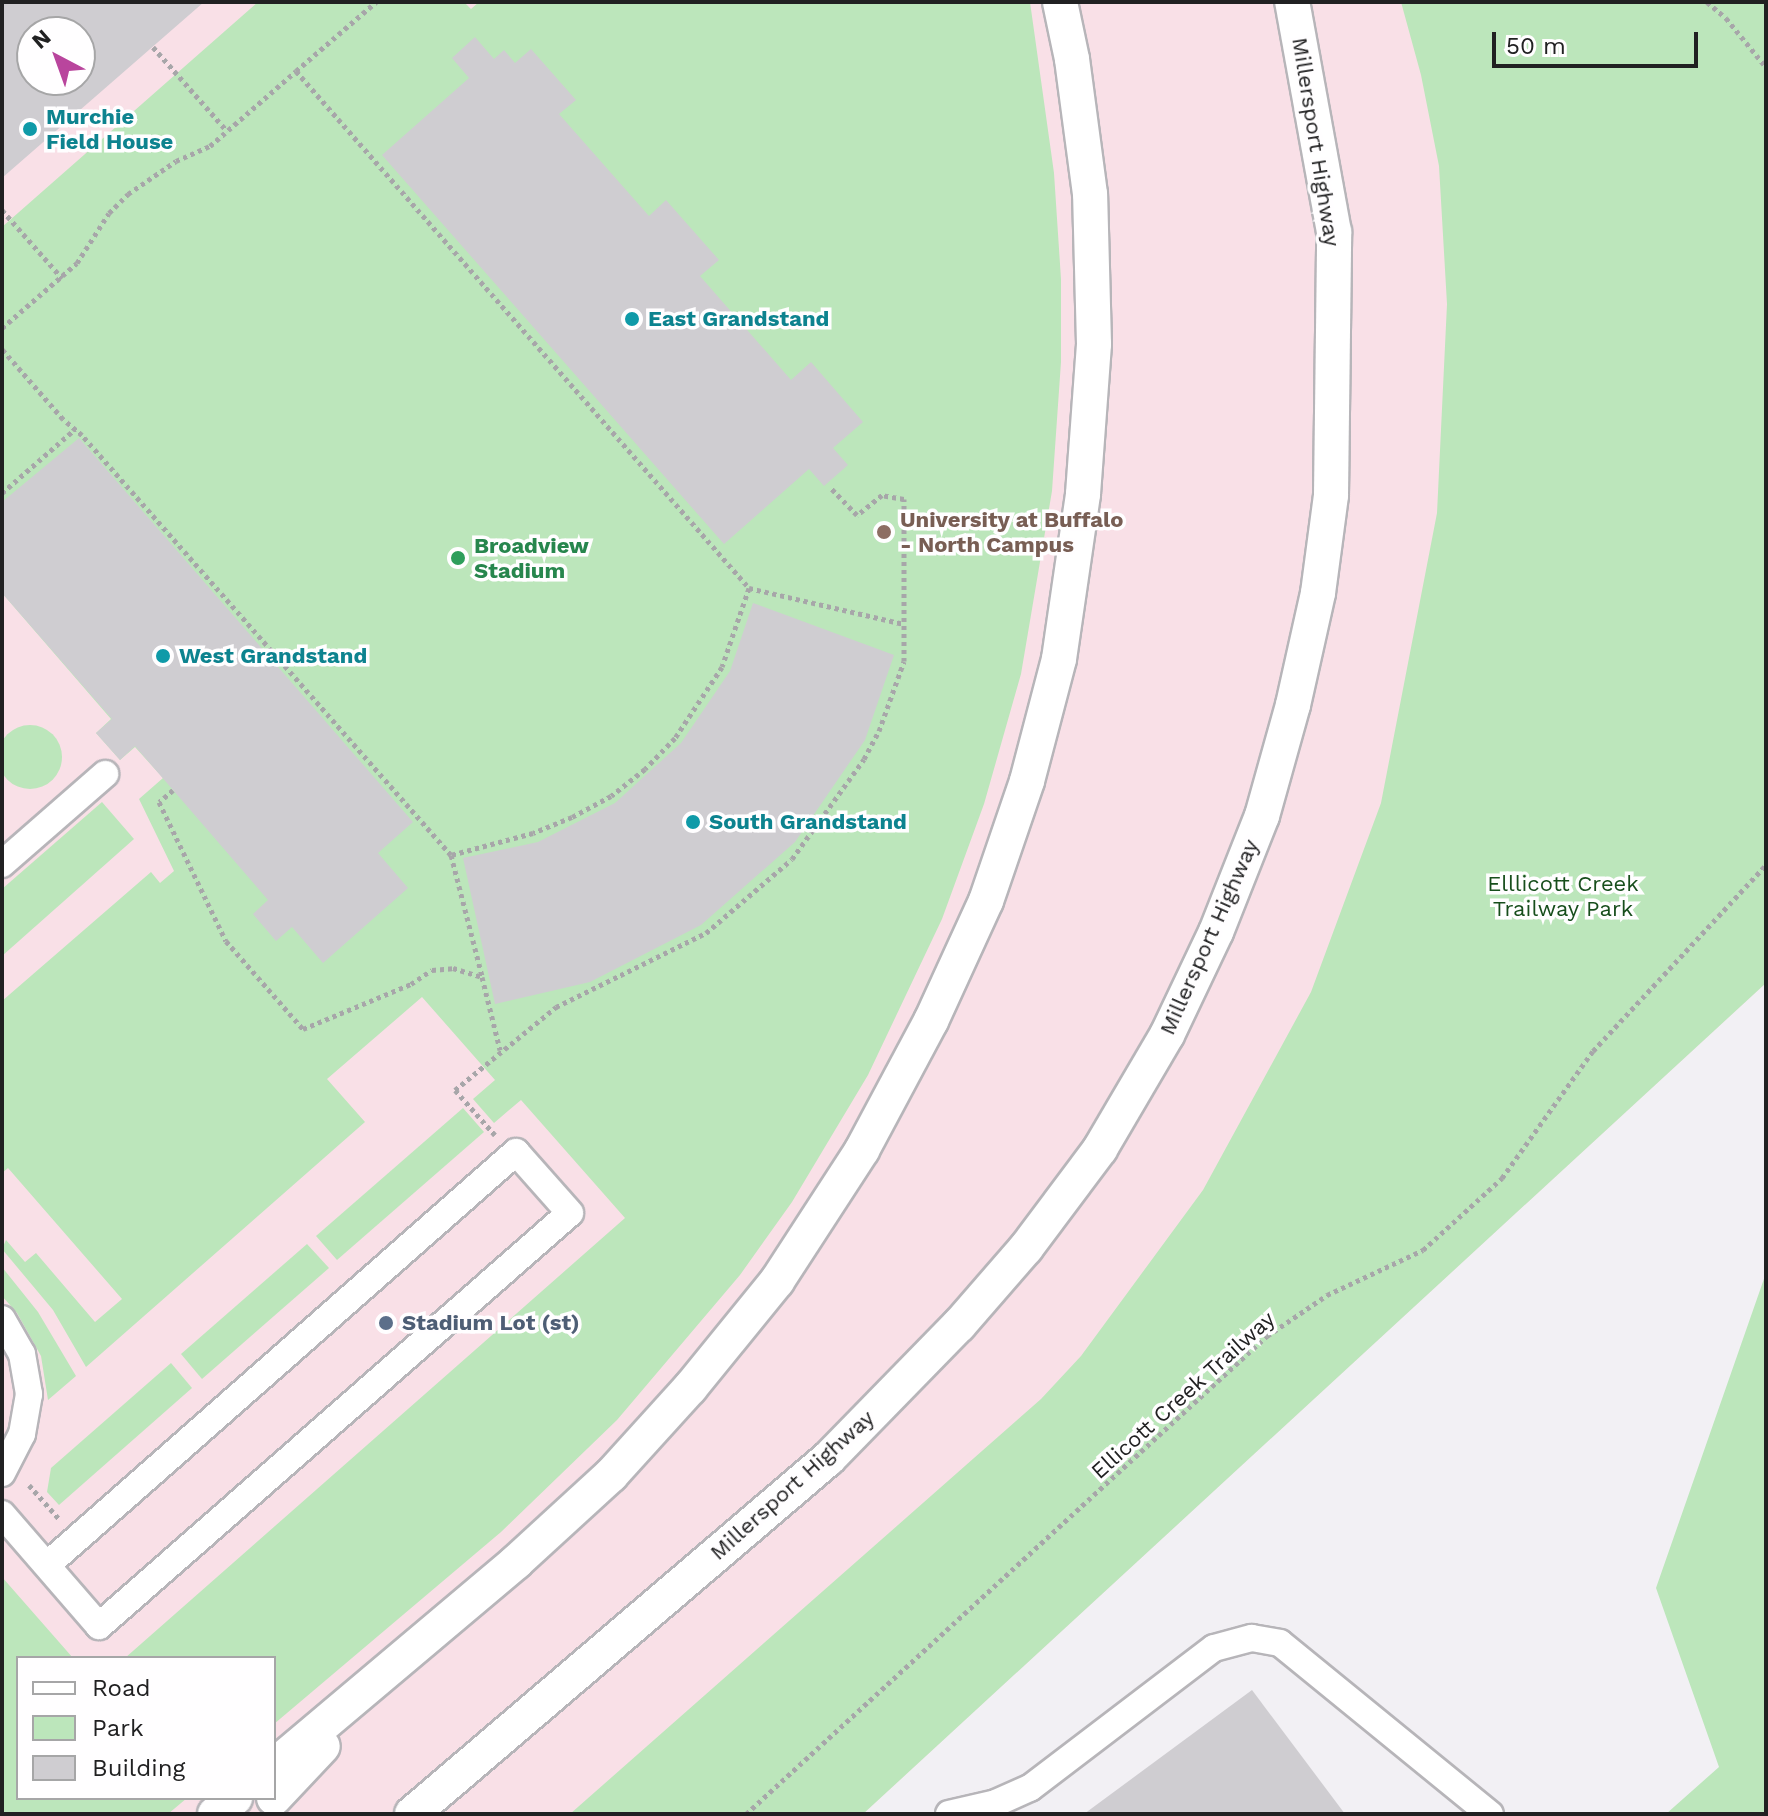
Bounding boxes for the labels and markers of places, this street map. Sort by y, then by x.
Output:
place label: Murchie Field House [46,103,173,154]
marker: Murchie Field House [21,120,39,138]
place label: East Grandstand [648,306,829,332]
marker: East Grandstand [623,310,641,328]
place label: University at Buffalo - North Campus [900,506,1124,558]
marker: University at Buffalo - North Campus [875,523,893,541]
place label: Broadview Stadium [474,532,589,584]
marker: Broadview Stadium [449,549,467,567]
place label: West Grandstand [179,643,367,669]
marker: West Grandstand [154,647,172,665]
place label: South Grandstand [709,809,907,835]
marker: South Grandstand [684,813,702,831]
place label: Stadium Lot (st) [402,1310,579,1336]
marker: Stadium Lot (st) [377,1314,395,1332]

